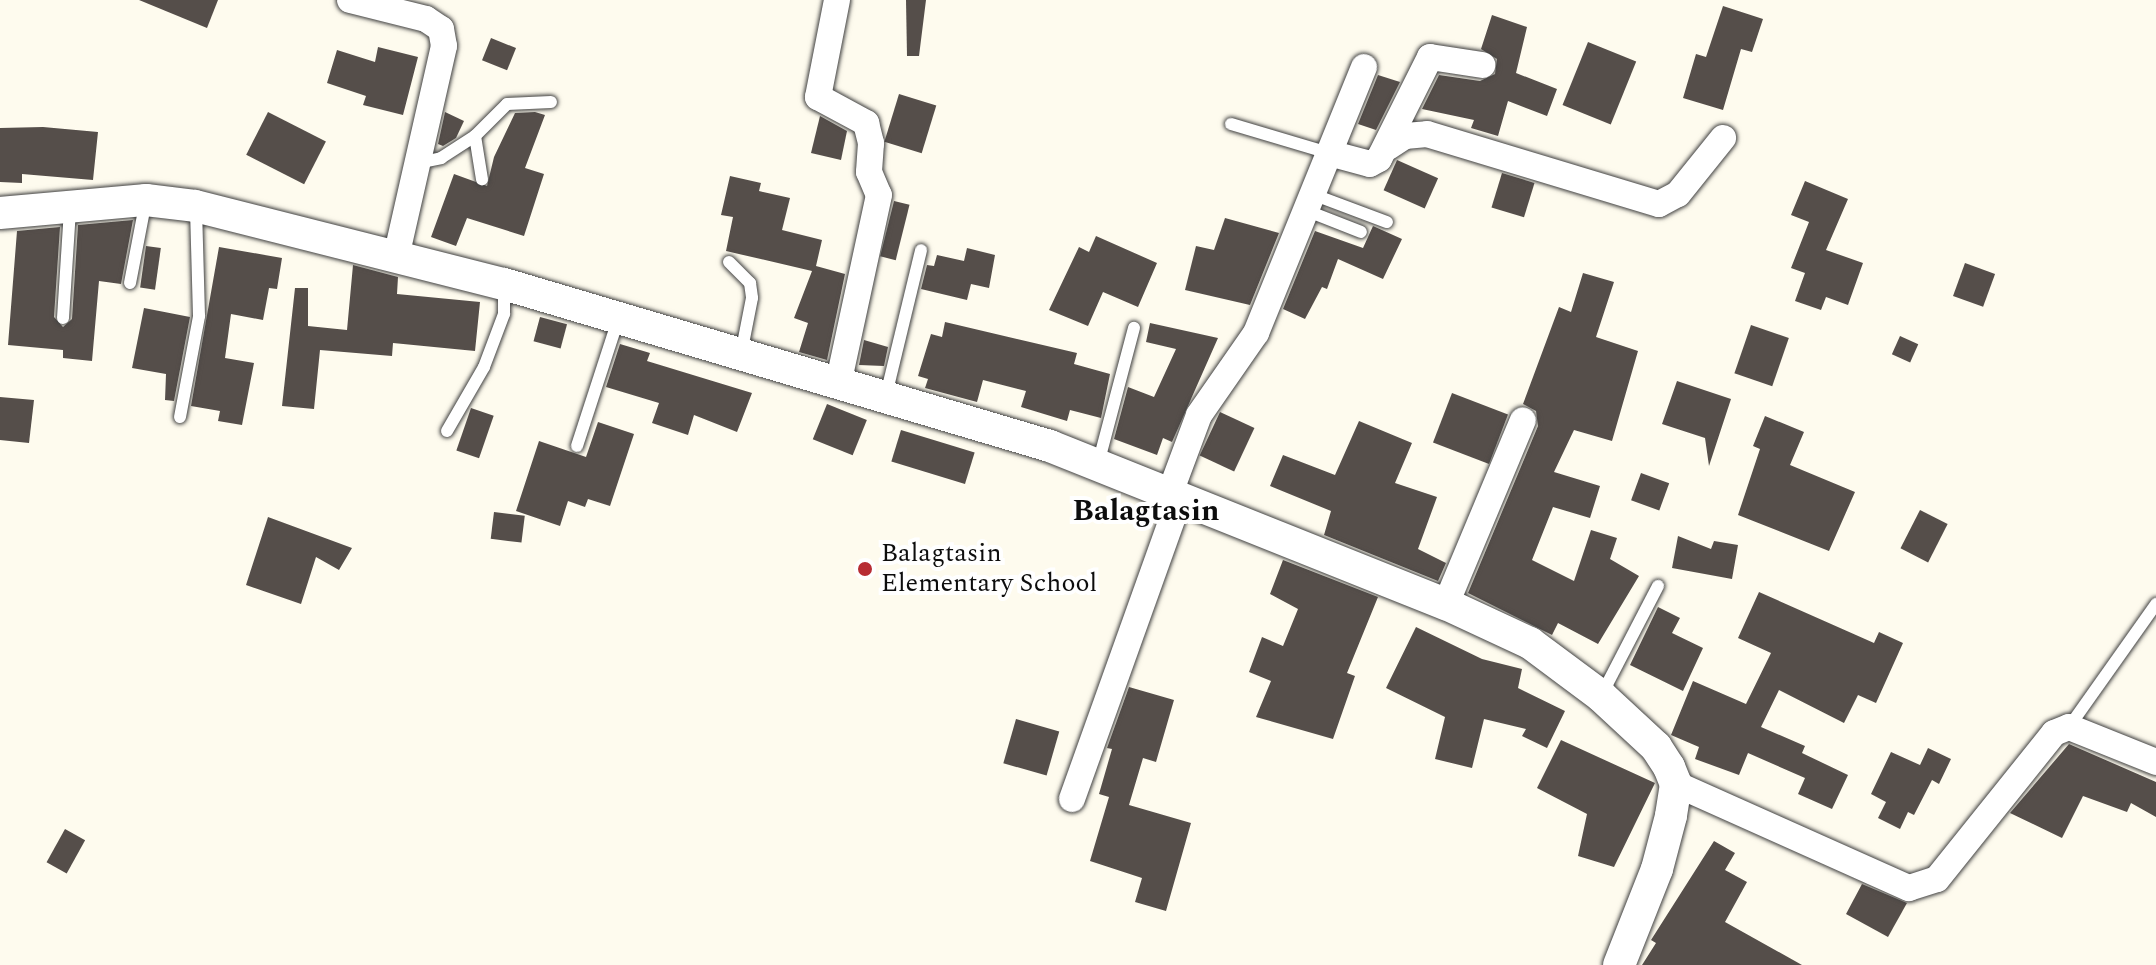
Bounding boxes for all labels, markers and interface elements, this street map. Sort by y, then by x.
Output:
district label: Balagtasin [1073,493,1219,529]
place label: Balagtasin Elementary School [881,538,1097,600]
marker: Balagtasin Elementary School [856,560,874,578]

